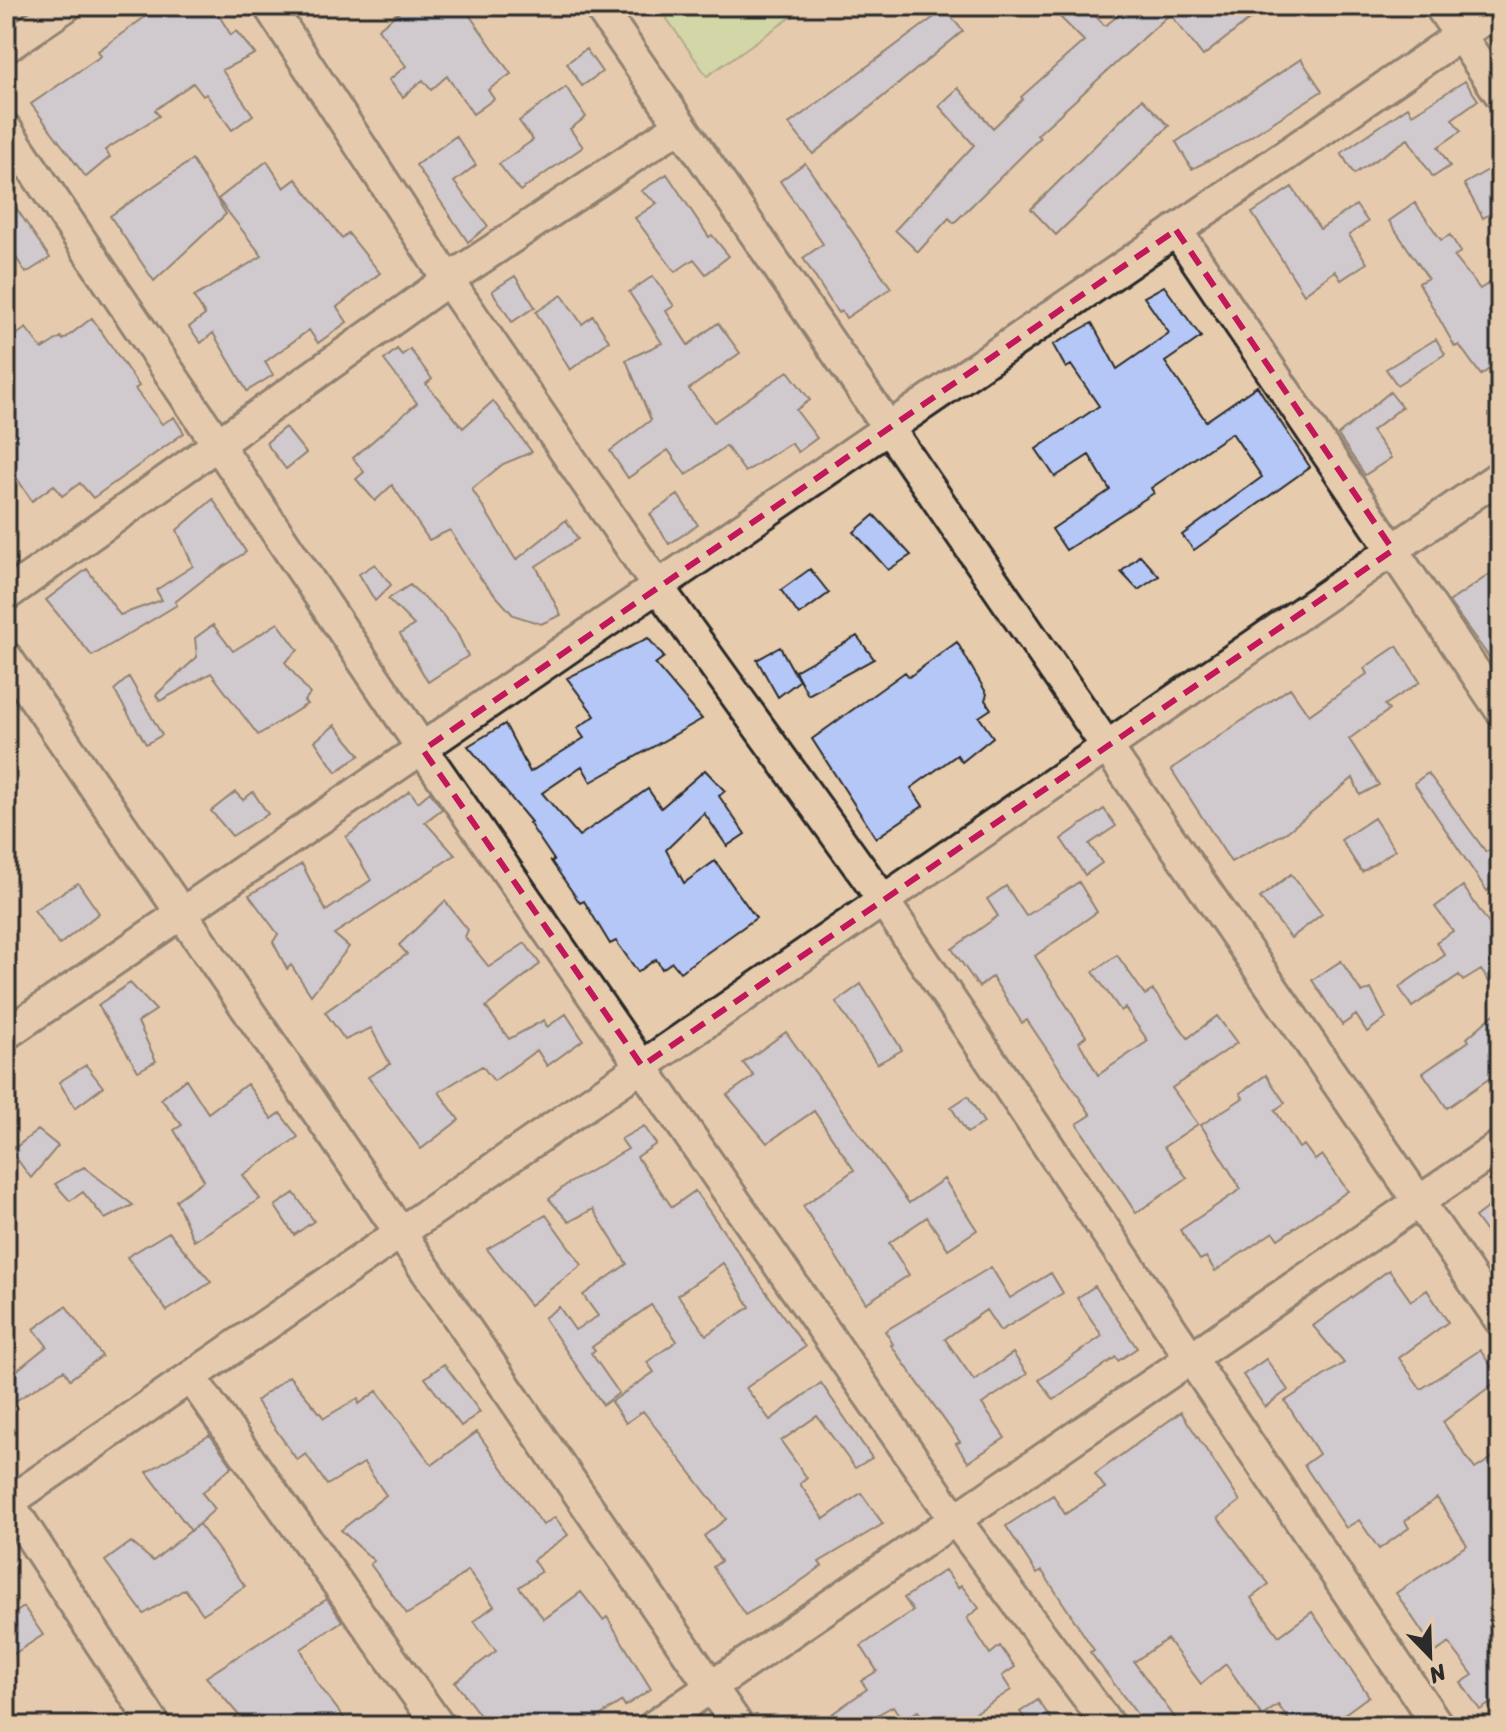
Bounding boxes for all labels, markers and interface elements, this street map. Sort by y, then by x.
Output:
north arrow [1390,1616,1470,1696]
text: N [1422,1653,1453,1695]

